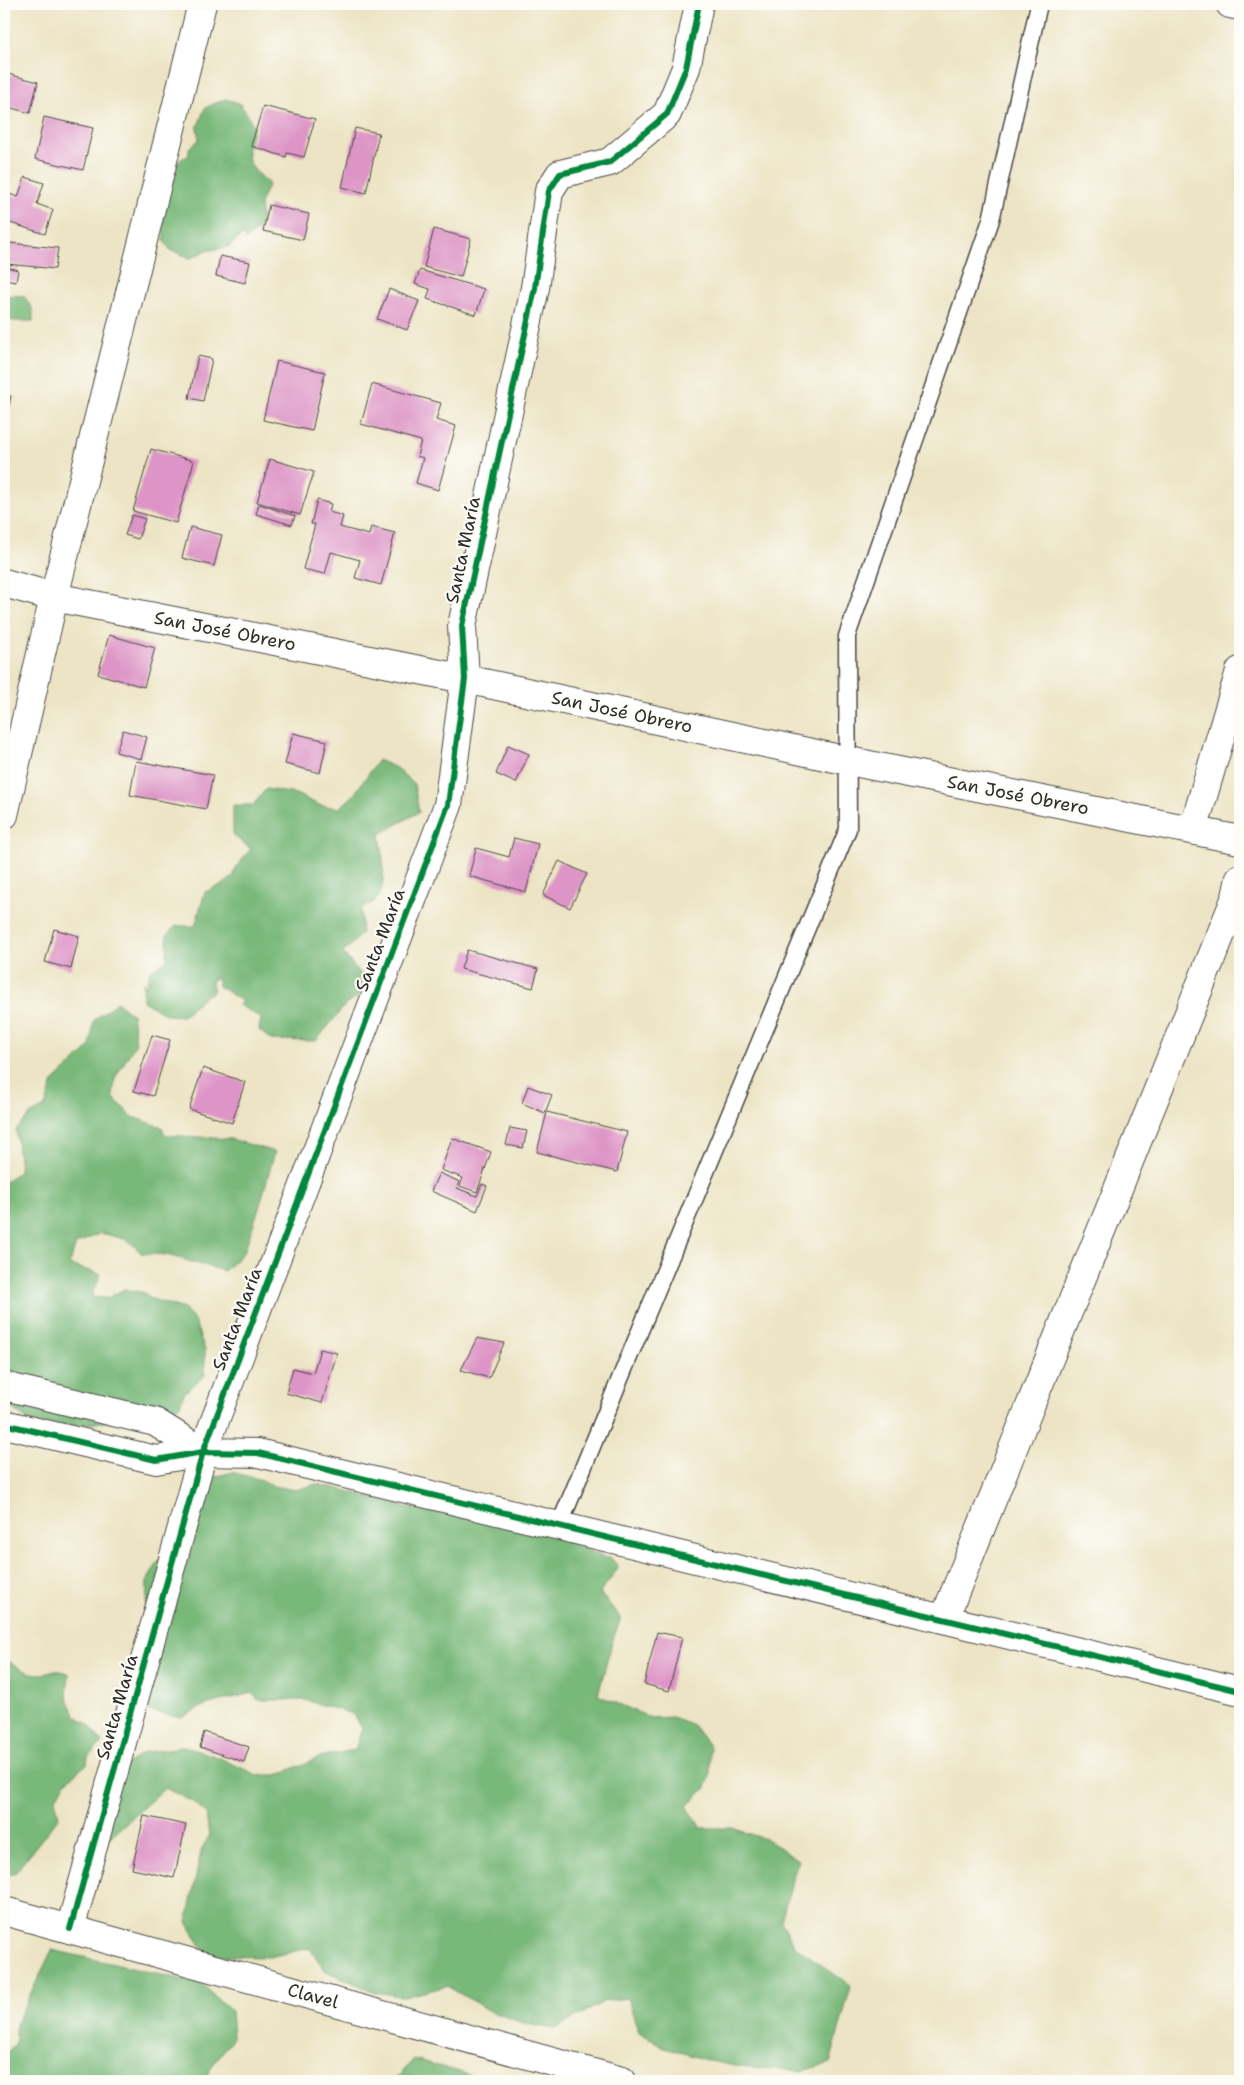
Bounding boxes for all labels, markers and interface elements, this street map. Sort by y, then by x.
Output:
street label: Santa María [440,494,486,606]
street label: San José Obrero [152,606,298,656]
street label: San José Obrero [549,685,695,739]
street label: San José Obrero [945,770,1091,820]
street label: Santa María [349,885,411,995]
street label: Santa María [206,1264,268,1374]
street label: Santa María [90,1651,144,1763]
street label: Clavel [285,1978,342,2014]

